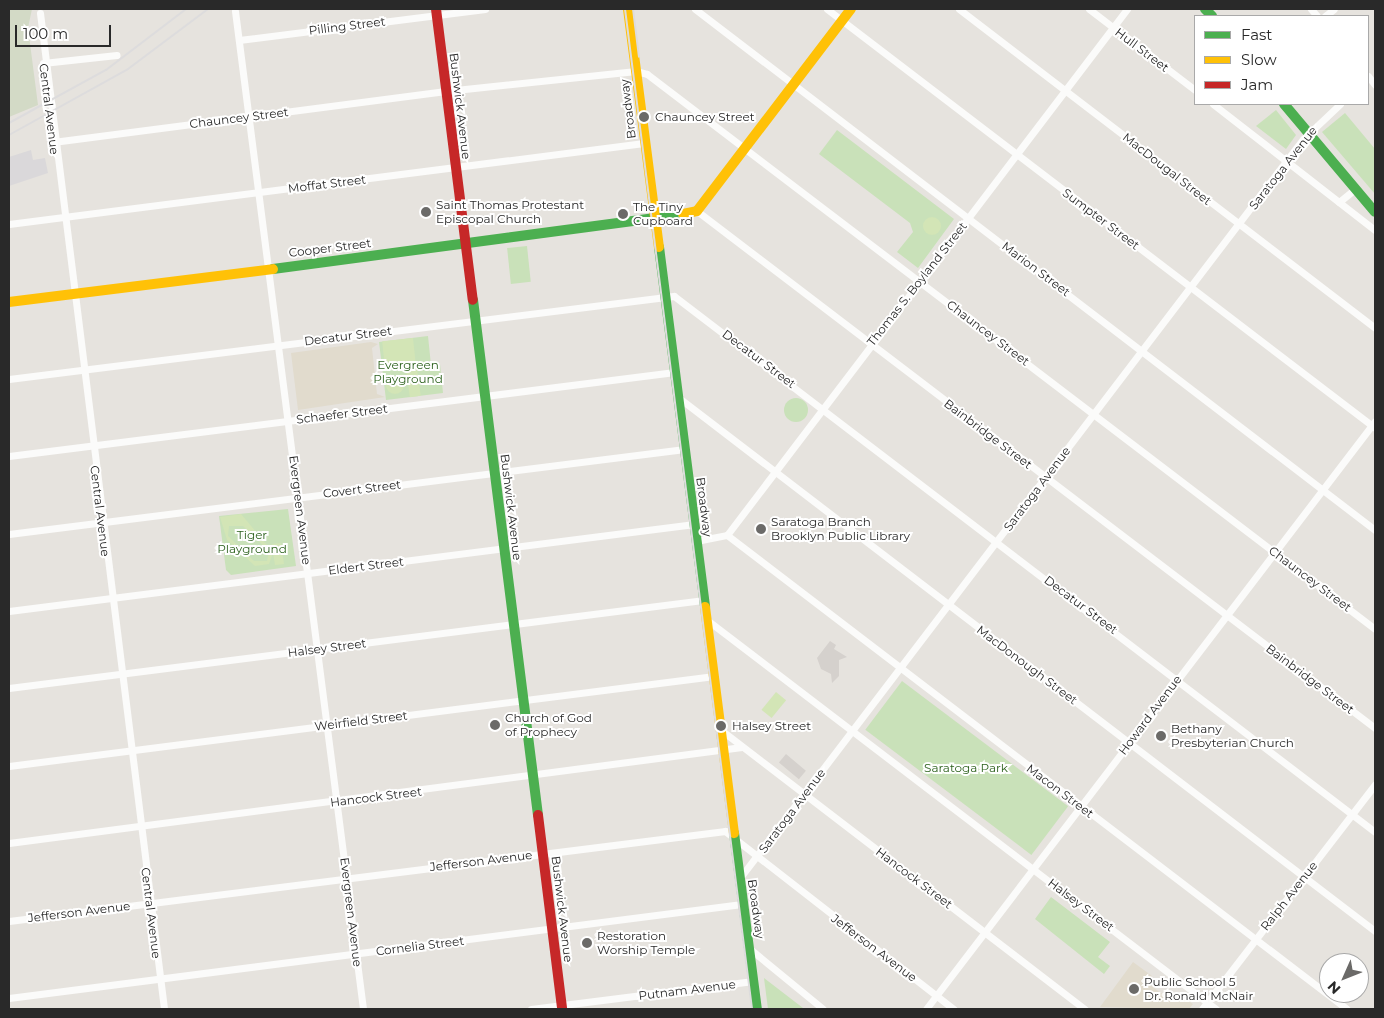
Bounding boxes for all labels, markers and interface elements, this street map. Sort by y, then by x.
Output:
street label: Pilling Street [308,14,386,38]
scale bar [18,15,114,47]
legend [1194,15,1369,105]
text: 100 m [23,24,68,43]
street label: Hull Street [1112,25,1172,75]
text: Fast [1241,25,1272,44]
text: Slow [1241,50,1277,69]
street label: Bushwick Avenue [446,52,474,160]
street label: Central Avenue [36,63,62,155]
text: Jam [1241,75,1273,94]
street label: Broadway [617,78,639,140]
street label: Chauncey Street [189,105,289,131]
marker: Chauncey Street [637,110,651,124]
place label: Chauncey Street [655,110,755,124]
street label: Saratoga Avenue [1246,123,1320,213]
street label: MacDougal Street [1120,130,1214,208]
street label: Moffat Street [287,172,367,196]
street label: Sumpter Street [1060,185,1142,253]
place label: Saint Thomas Protestant Episcopal Church [436,198,584,226]
place label: The Tiny Cupboard [633,200,693,228]
marker: Saint Thomas Protestant Episcopal Church [420,206,432,218]
marker: The Tiny Cupboard [617,208,629,220]
street label: Thomas S. Boyland Street [864,219,970,349]
street label: Cooper Street [288,236,372,260]
street label: Marion Street [999,239,1073,299]
street label: Chauncey Street [944,297,1032,369]
street label: Decatur Street [303,323,393,349]
street label: Decatur Street [719,327,799,391]
park label: Evergreen Playground [373,358,443,386]
street label: Bainbridge Street [941,396,1035,472]
street label: Schaefer Street [296,401,388,427]
street label: Saratoga Avenue [1001,444,1073,534]
street label: Bushwick Avenue [497,453,525,561]
street label: Evergreen Avenue [286,455,314,565]
street label: Central Avenue [87,465,113,557]
street label: Broadway [693,476,715,538]
street label: Covert Street [322,477,402,501]
place label: Saratoga Branch Brooklyn Public Library [771,515,910,543]
marker: Saratoga Branch Brooklyn Public Library [755,523,767,535]
park label: Tiger Playground [217,528,287,556]
street label: Chauncey Street [1266,543,1354,615]
street label: Eldert Street [327,554,405,578]
street label: Decatur Street [1041,573,1121,637]
street label: MacDonough Street [974,622,1080,708]
street label: Halsey Street [287,636,367,660]
street label: Bainbridge Street [1263,641,1357,717]
street label: Howard Avenue [1115,672,1185,758]
street label: Weirfield Street [314,708,408,734]
place label: Church of God of Prophecy [505,711,592,739]
marker: Church of God of Prophecy [489,719,501,731]
marker: Halsey Street [714,719,728,733]
place label: Halsey Street [732,719,811,733]
place label: Bethany Presbyterian Church [1171,722,1294,750]
marker: Bethany Presbyterian Church [1155,730,1167,742]
park label: Saratoga Park [924,761,1008,775]
street label: Macon Street [1024,761,1096,821]
street label: Saratoga Avenue [756,766,828,856]
street label: Hancock Street [329,784,423,810]
street label: Hancock Street [873,844,955,912]
street label: Jefferson Avenue [429,848,533,874]
street label: Bushwick Avenue [548,855,576,963]
street label: Evergreen Avenue [337,857,365,967]
street label: Ralph Avenue [1258,859,1320,933]
street label: Central Avenue [138,867,164,959]
street label: Halsey Street [1045,875,1117,935]
street label: Broadway [745,878,767,940]
street label: Jefferson Avenue [27,899,131,925]
street label: Jefferson Avenue [828,911,920,985]
place label: Restoration Worship Temple [597,929,695,957]
street label: Cornelia Street [375,933,465,959]
marker: Restoration Worship Temple [581,937,593,949]
north arrow [1319,953,1369,1003]
place label: Public School 5 Dr. Ronald McNair [1144,975,1253,1003]
street label: Putnam Avenue [638,977,736,1003]
text: N [1324,977,1344,998]
marker: Public School 5 Dr. Ronald McNair [1128,983,1140,995]

